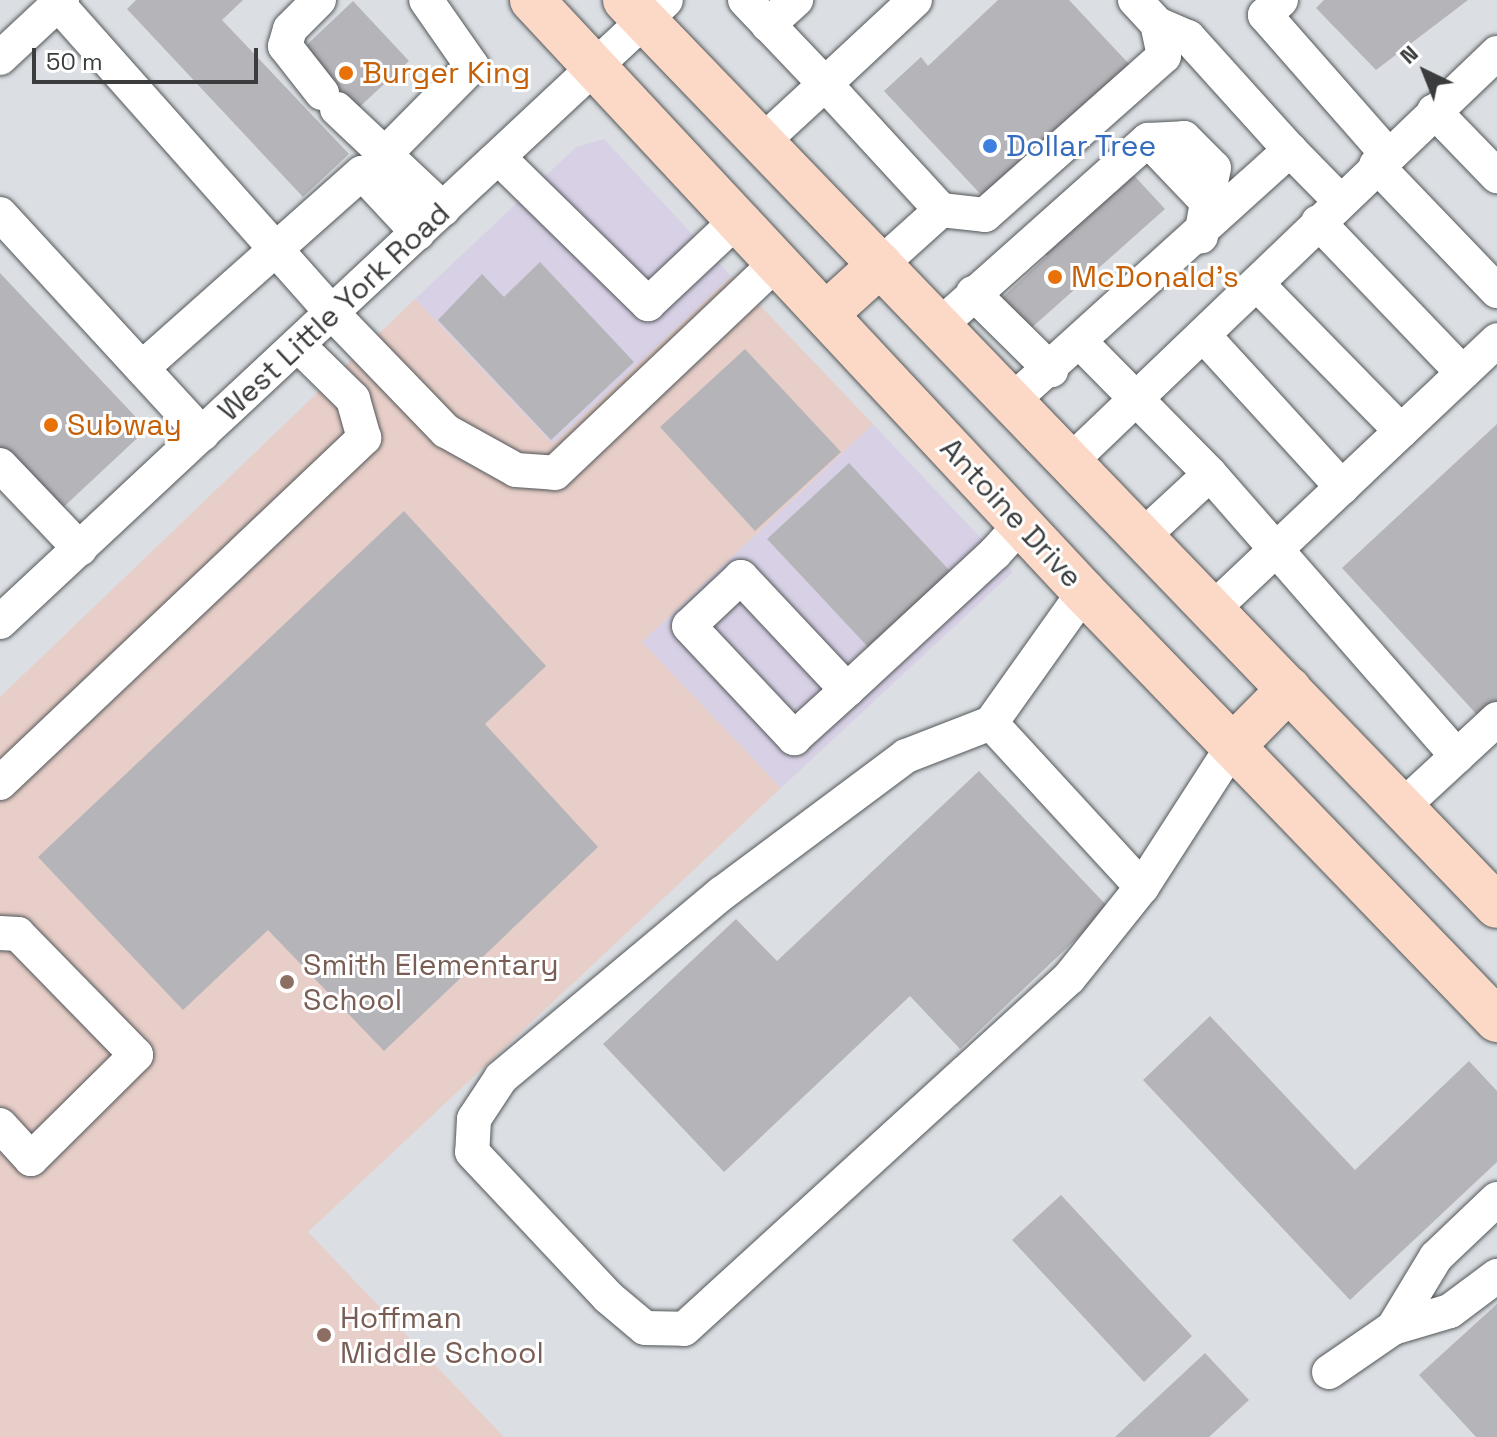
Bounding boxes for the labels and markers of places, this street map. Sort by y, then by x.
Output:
place label: Burger King [362,55,530,91]
marker: Burger King [337,64,355,82]
place label: Dollar Tree [1006,128,1157,164]
marker: Dollar Tree [981,137,999,155]
place label: McDonald's [1071,259,1239,295]
marker: McDonald's [1046,268,1064,286]
place label: Subway [67,407,182,443]
marker: Subway [42,416,60,434]
place label: Smith Elementary School [303,947,559,1018]
marker: Smith Elementary School [278,973,296,991]
place label: Hoffman Middle School [340,1300,544,1370]
marker: Hoffman Middle School [315,1326,333,1344]

